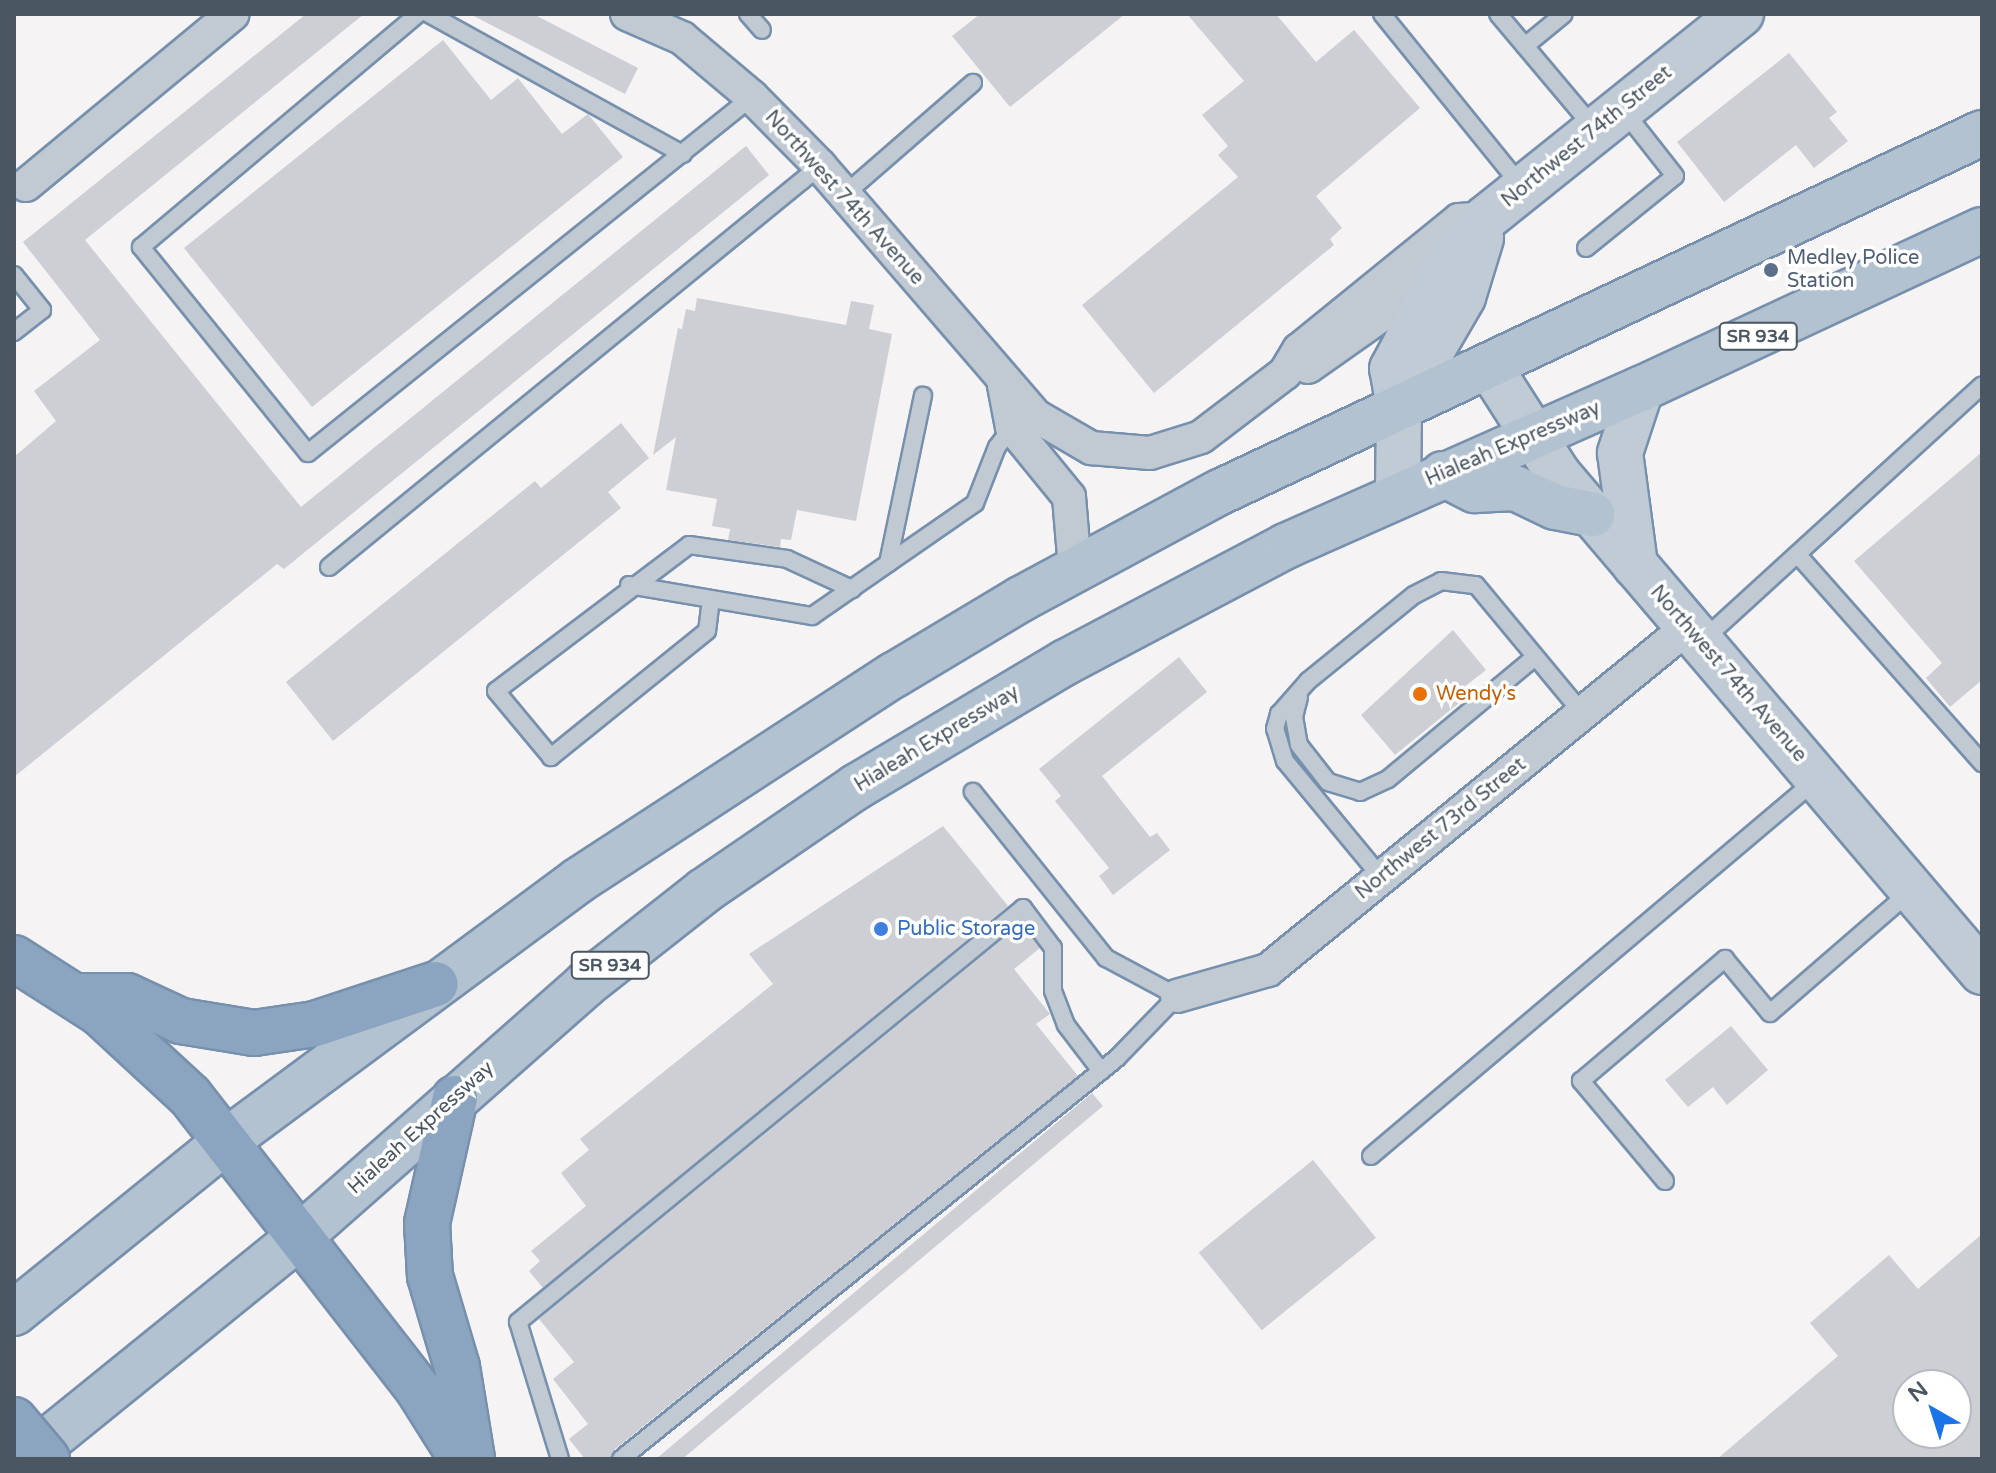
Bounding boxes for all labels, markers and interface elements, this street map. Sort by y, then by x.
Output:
street label: Northwest 74th Street [1497,61,1677,213]
street label: Northwest 74th Avenue [759,106,929,290]
place label: Medley Police Station [1787,246,1919,293]
marker: Medley Police Station [1762,261,1780,279]
road number: SR 934 [1718,322,1798,350]
street label: Hialeah Expressway [1422,396,1604,492]
street label: Northwest 74th Avenue [1645,581,1811,767]
street label: Hialeah Expressway [850,680,1024,798]
place label: Wendy's [1436,682,1516,706]
marker: Wendy's [1411,685,1429,703]
street label: Northwest 73rd Street [1351,753,1531,905]
place label: Public Storage [897,917,1035,941]
marker: Public Storage [872,920,890,938]
road number: SR 934 [570,951,650,979]
street label: Hialeah Expressway [343,1056,499,1200]
north arrow [1892,1369,1972,1449]
text: N [1903,1376,1933,1408]

